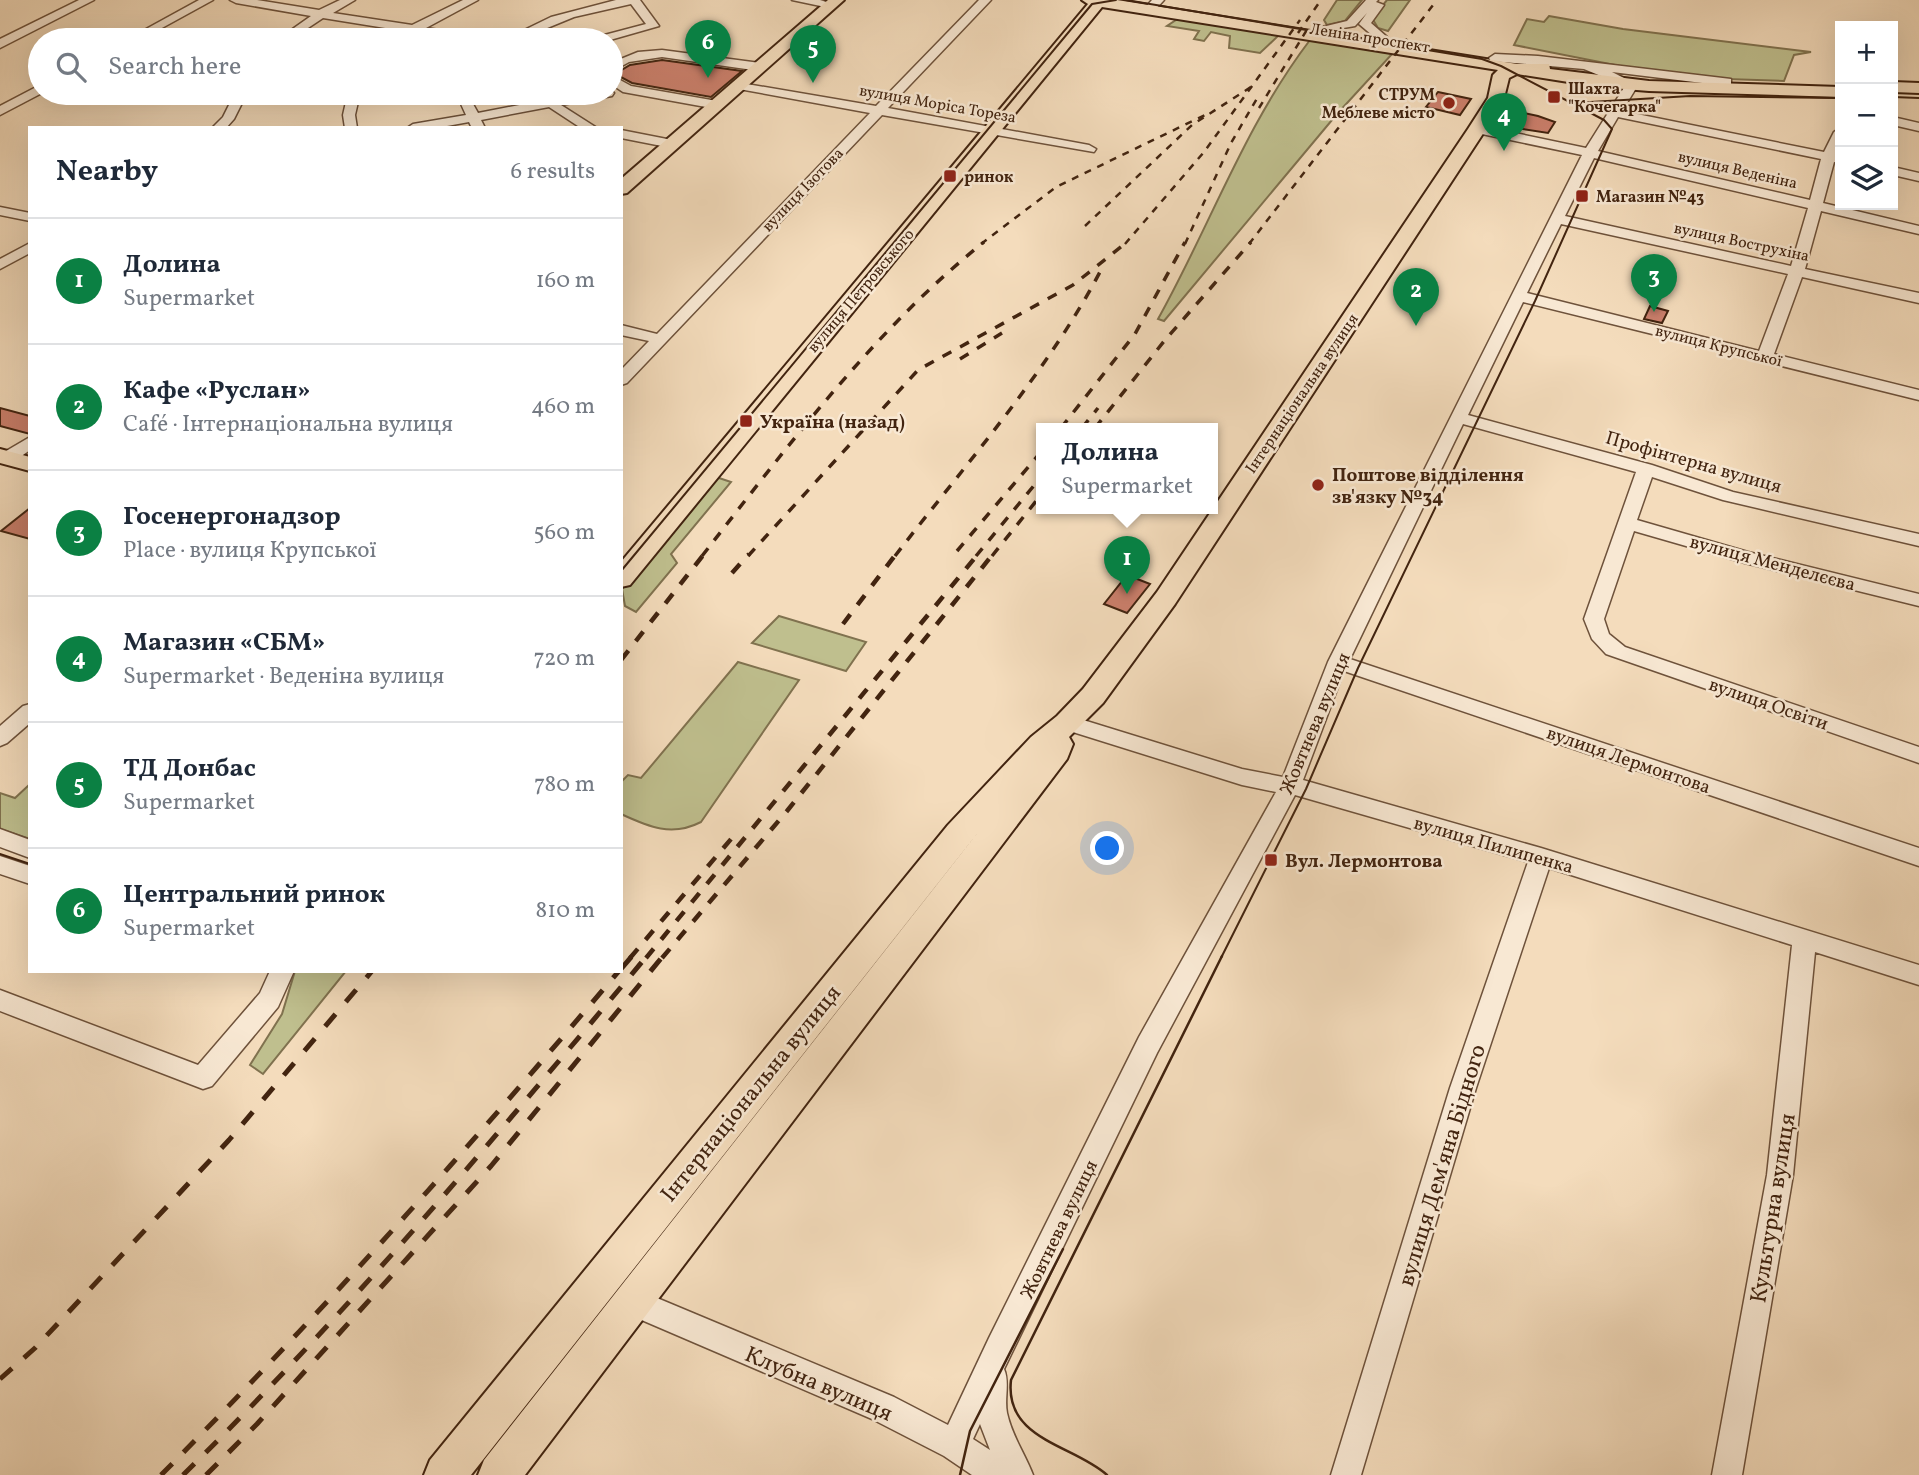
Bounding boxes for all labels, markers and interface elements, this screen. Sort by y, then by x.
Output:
street label: Леніна проспект [1308,19,1431,59]
pin: 6 [685,20,731,78]
map controls [1835,21,1898,210]
button: + [1835,21,1898,84]
pin: 5 [790,25,836,83]
search box [28,28,623,105]
icon: search [52,48,90,86]
text: Search here [108,49,241,85]
place label: Шахта "Кочегарка" [1568,79,1661,119]
street label: вулиця Моріса Тореза [857,80,1018,130]
button: − [1835,84,1898,147]
place label: СТРУМ Меблеве місто [1322,85,1436,125]
marker: Шахта "Кочегарка" [1546,89,1562,105]
pin: 4 [1481,93,1527,151]
marker: СТРУМ Меблеве місто [1441,95,1457,111]
street label: вулиця Ізотова [758,143,849,237]
street label: вулиця Веденіна [1676,147,1800,195]
button: layers [1835,147,1898,210]
text: Nearby [56,151,158,193]
text: 6 results [511,156,595,188]
place label: ринок [964,167,1014,189]
marker: ринок [942,168,958,184]
place label: Магазин №43 [1596,187,1704,209]
marker: Магазин №43 [1574,188,1590,204]
street label: вулиця Вострухіна [1672,218,1811,268]
street label: вулиця Петровського [803,225,920,358]
text: Долина [123,247,221,283]
pin: 3 [1631,254,1677,312]
text: 1 [74,265,84,297]
text: 160 m [536,265,595,297]
pin: 2 [1393,268,1439,326]
text: Supermarket [123,283,255,315]
street label: Інтернаціональна вулиця [1241,310,1364,478]
street label: вулиця Крупської [1653,321,1784,373]
text: Кафе «Руслан» [123,373,311,409]
text: 2 [73,391,85,423]
text: 460 m [531,391,595,423]
text: Café · Інтернаціональна вулиця [123,409,453,441]
place label: Україна (назад) [760,410,905,436]
marker: Україна (назад) [738,413,754,429]
popup [1036,423,1218,514]
street label: Профінтерна вулиця [1602,425,1785,501]
text: Долина [1061,435,1159,471]
place label: Поштове відділення зв'язку №34 [1332,463,1524,511]
text: Supermarket [1061,471,1193,503]
marker: Поштове відділення зв'язку №34 [1310,477,1326,493]
text: Госенергонадзор [123,499,341,535]
text: 3 [73,517,85,549]
text: 560 m [534,517,595,549]
street label: вулиця Менделєєва [1687,529,1858,599]
text: Place · вулиця Крупської [123,535,376,567]
pin: 1 [1104,536,1150,594]
text: Магазин «СБМ» [123,625,325,661]
text: 4 [72,643,86,675]
text: 720 m [533,643,595,675]
street label: Жовтнева вулиця [1274,649,1358,799]
text: Supermarket · Веденіна вулиця [123,661,444,693]
street label: вулиця Освіти [1705,672,1832,738]
street label: вулиця Лермонтова [1543,721,1714,801]
text: ТД Донбас [123,751,256,787]
text: 5 [73,769,85,801]
text: 780 m [534,769,595,801]
text: Supermarket [123,787,255,819]
street label: вулиця Пилипенка [1411,811,1576,881]
your location [1090,831,1124,865]
place label: Вул. Лермонтова [1285,849,1443,875]
marker: Вул. Лермонтова [1263,852,1279,868]
text: Центральний ринок [123,877,385,913]
text: 6 [73,895,85,927]
text: 810 m [536,895,595,927]
text: Supermarket [123,913,255,945]
street label: Інтернаціональна вулиця [654,979,849,1210]
street label: вулиця Дем'яна Бідного [1391,1041,1495,1291]
street label: Культурна вулиця [1743,1111,1805,1305]
street label: Жовтнева вулиця [1015,1156,1105,1304]
street label: Клубна вулиця [739,1339,897,1430]

